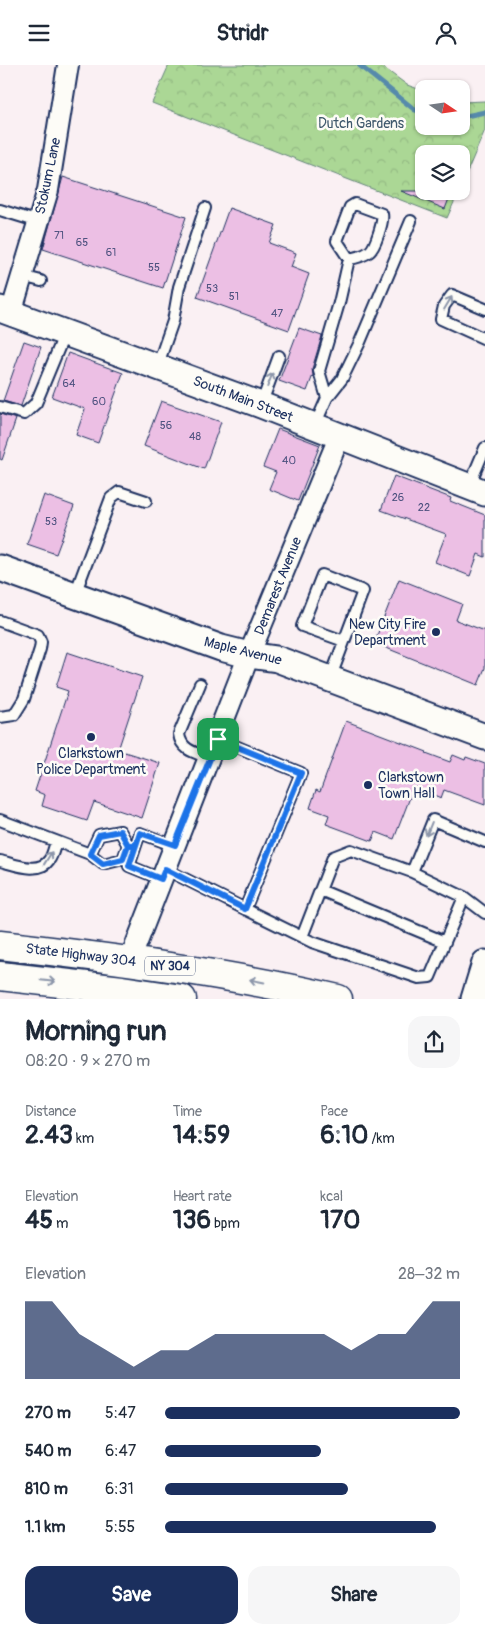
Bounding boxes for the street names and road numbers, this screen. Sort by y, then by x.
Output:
street label: Stokum Lane [32,136,64,216]
street label: South Main Street [191,372,296,426]
street label: Demarest Avenue [251,534,305,637]
street label: Maple Avenue [202,633,284,669]
street label: State Highway 304 [25,940,137,970]
road number: NY 304 [145,956,195,975]

